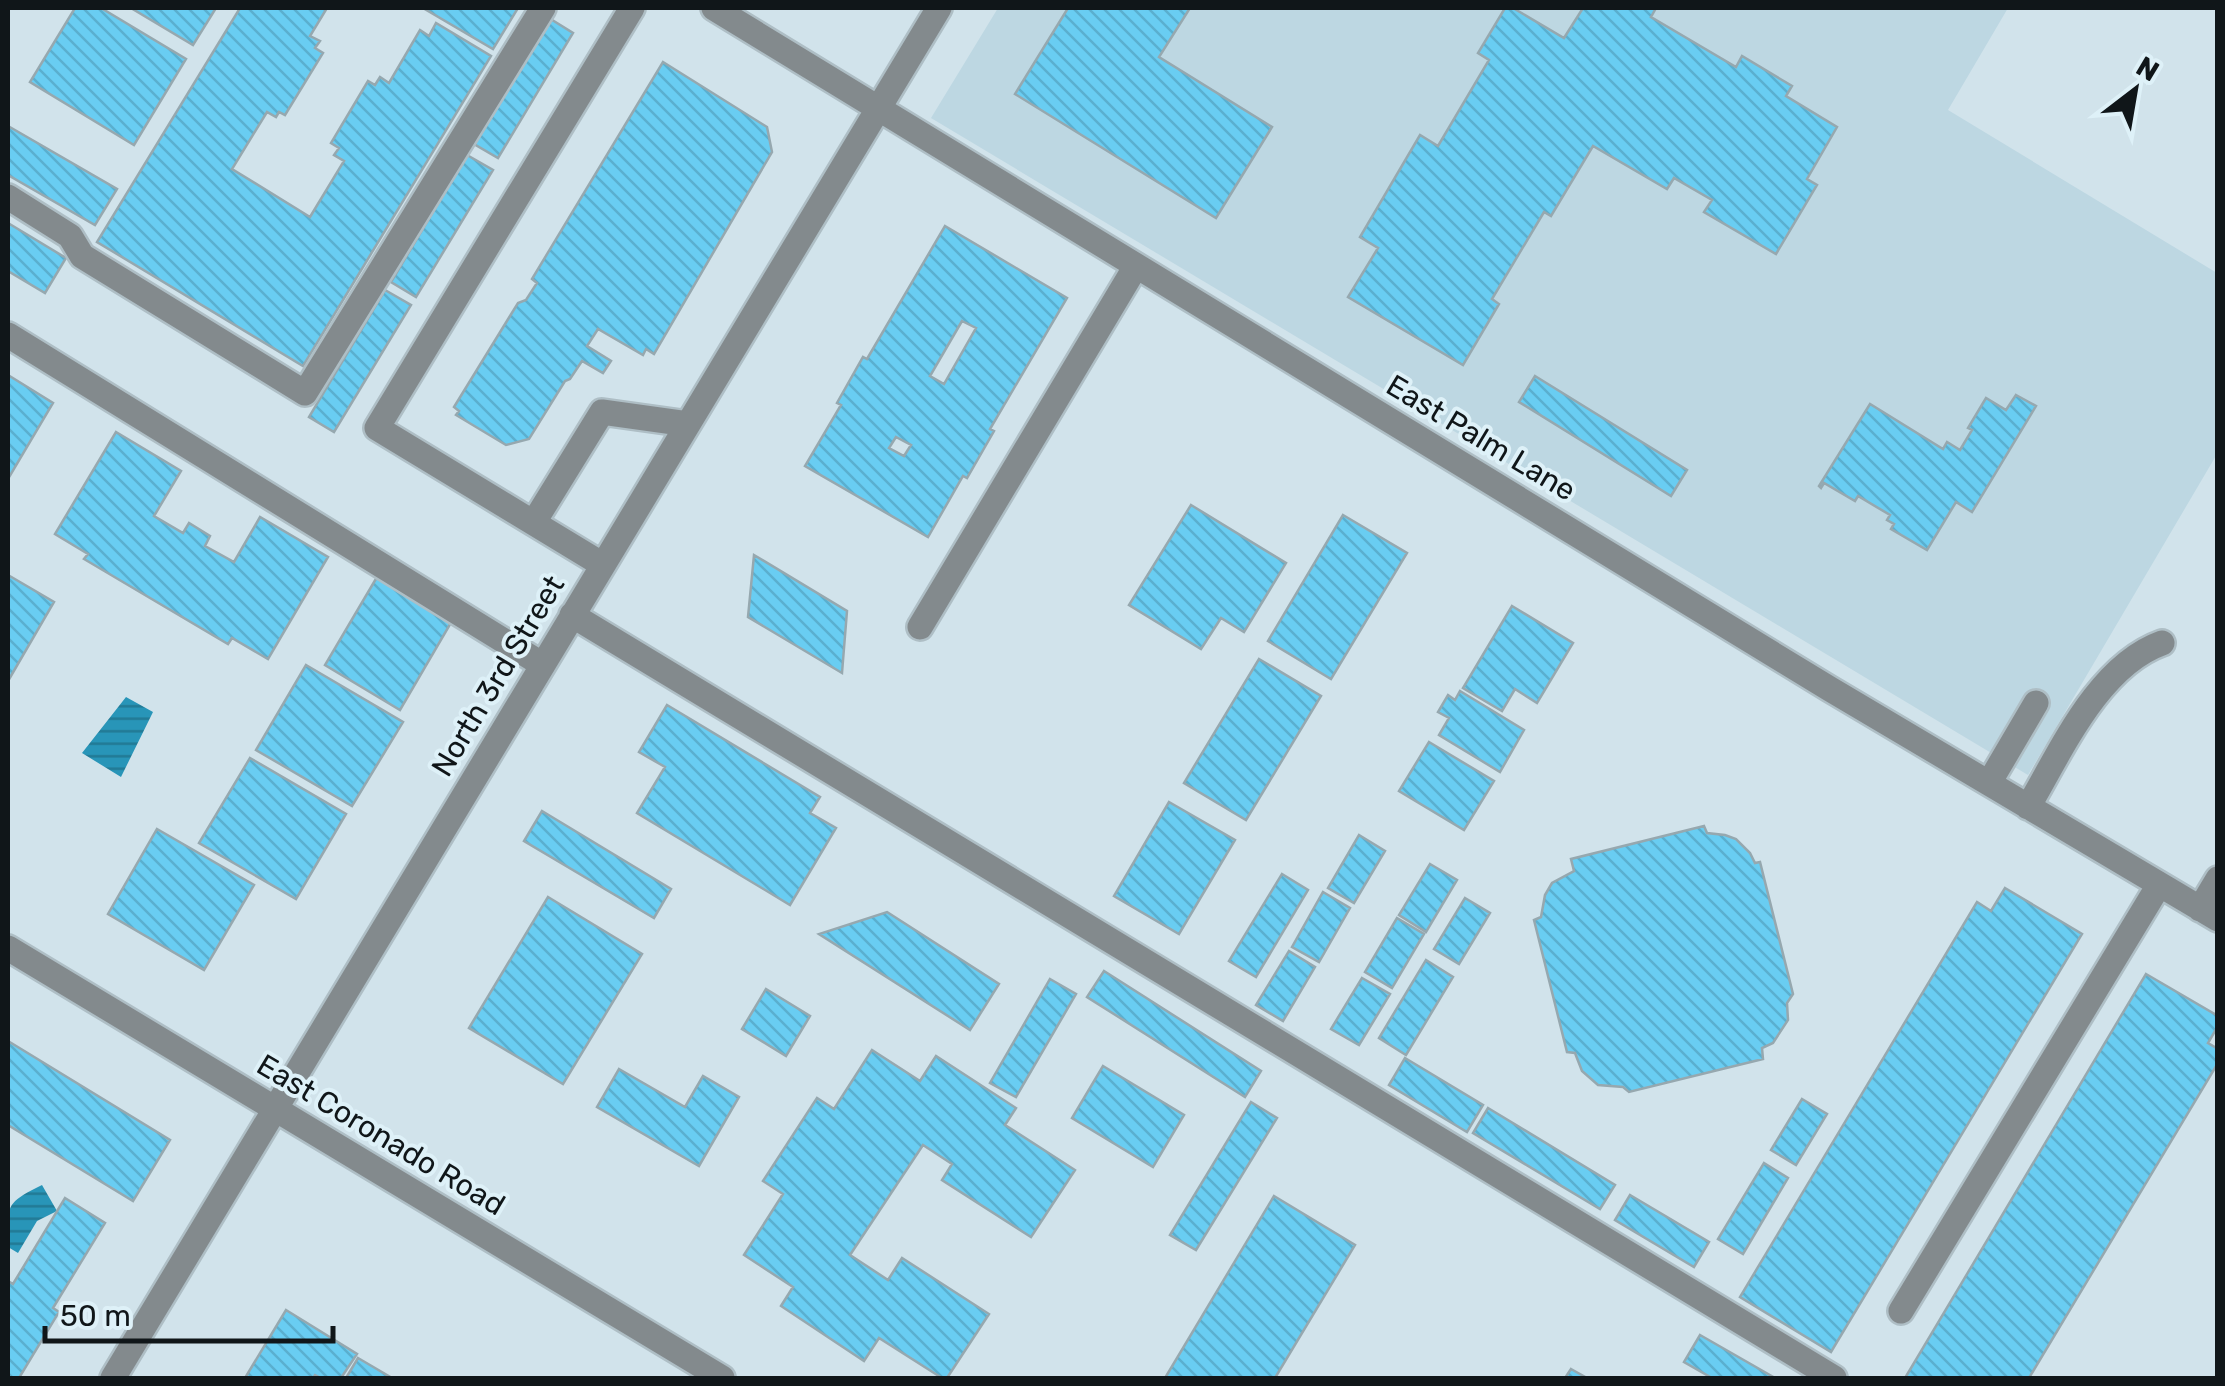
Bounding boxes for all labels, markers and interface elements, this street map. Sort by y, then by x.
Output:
north arrow [2085,40,2185,140]
text: N [2130,50,2165,88]
street label: East Palm Lane [1380,367,1582,509]
street label: North 3rd Street [424,569,572,783]
street label: East Coronado Road [250,1047,512,1223]
scale bar [45,1281,332,1343]
text: 50 m [60,1298,131,1334]

